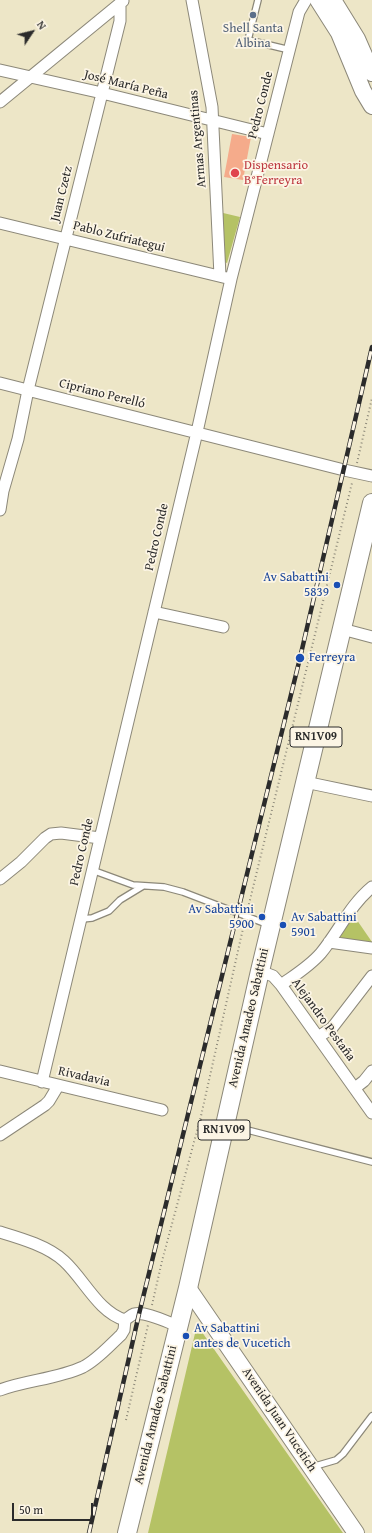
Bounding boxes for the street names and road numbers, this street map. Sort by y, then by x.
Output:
street label: José María Peña [82,67,170,103]
street label: Pedro Conde [245,70,277,140]
street label: Armas Argentinas [186,90,210,188]
street label: Juan Czetz [48,165,76,223]
street label: Pablo Zufriategui [71,218,167,256]
street label: Cipriano Perelló [57,376,147,412]
street label: Pedro Conde [142,502,172,572]
road number: RN1V09 [290,727,342,747]
street label: Pedro Conde [67,817,97,887]
street label: Avenida Amadeo Sabattini [225,947,273,1089]
street label: Alejandro Pestaña [288,976,358,1064]
street label: Rivadavia [57,1063,111,1091]
road number: RN1V09 [198,1120,250,1140]
street label: Avenida Amadeo Sabattini [131,1344,181,1486]
street label: Avenida Juan Vucetich [238,1365,320,1475]

